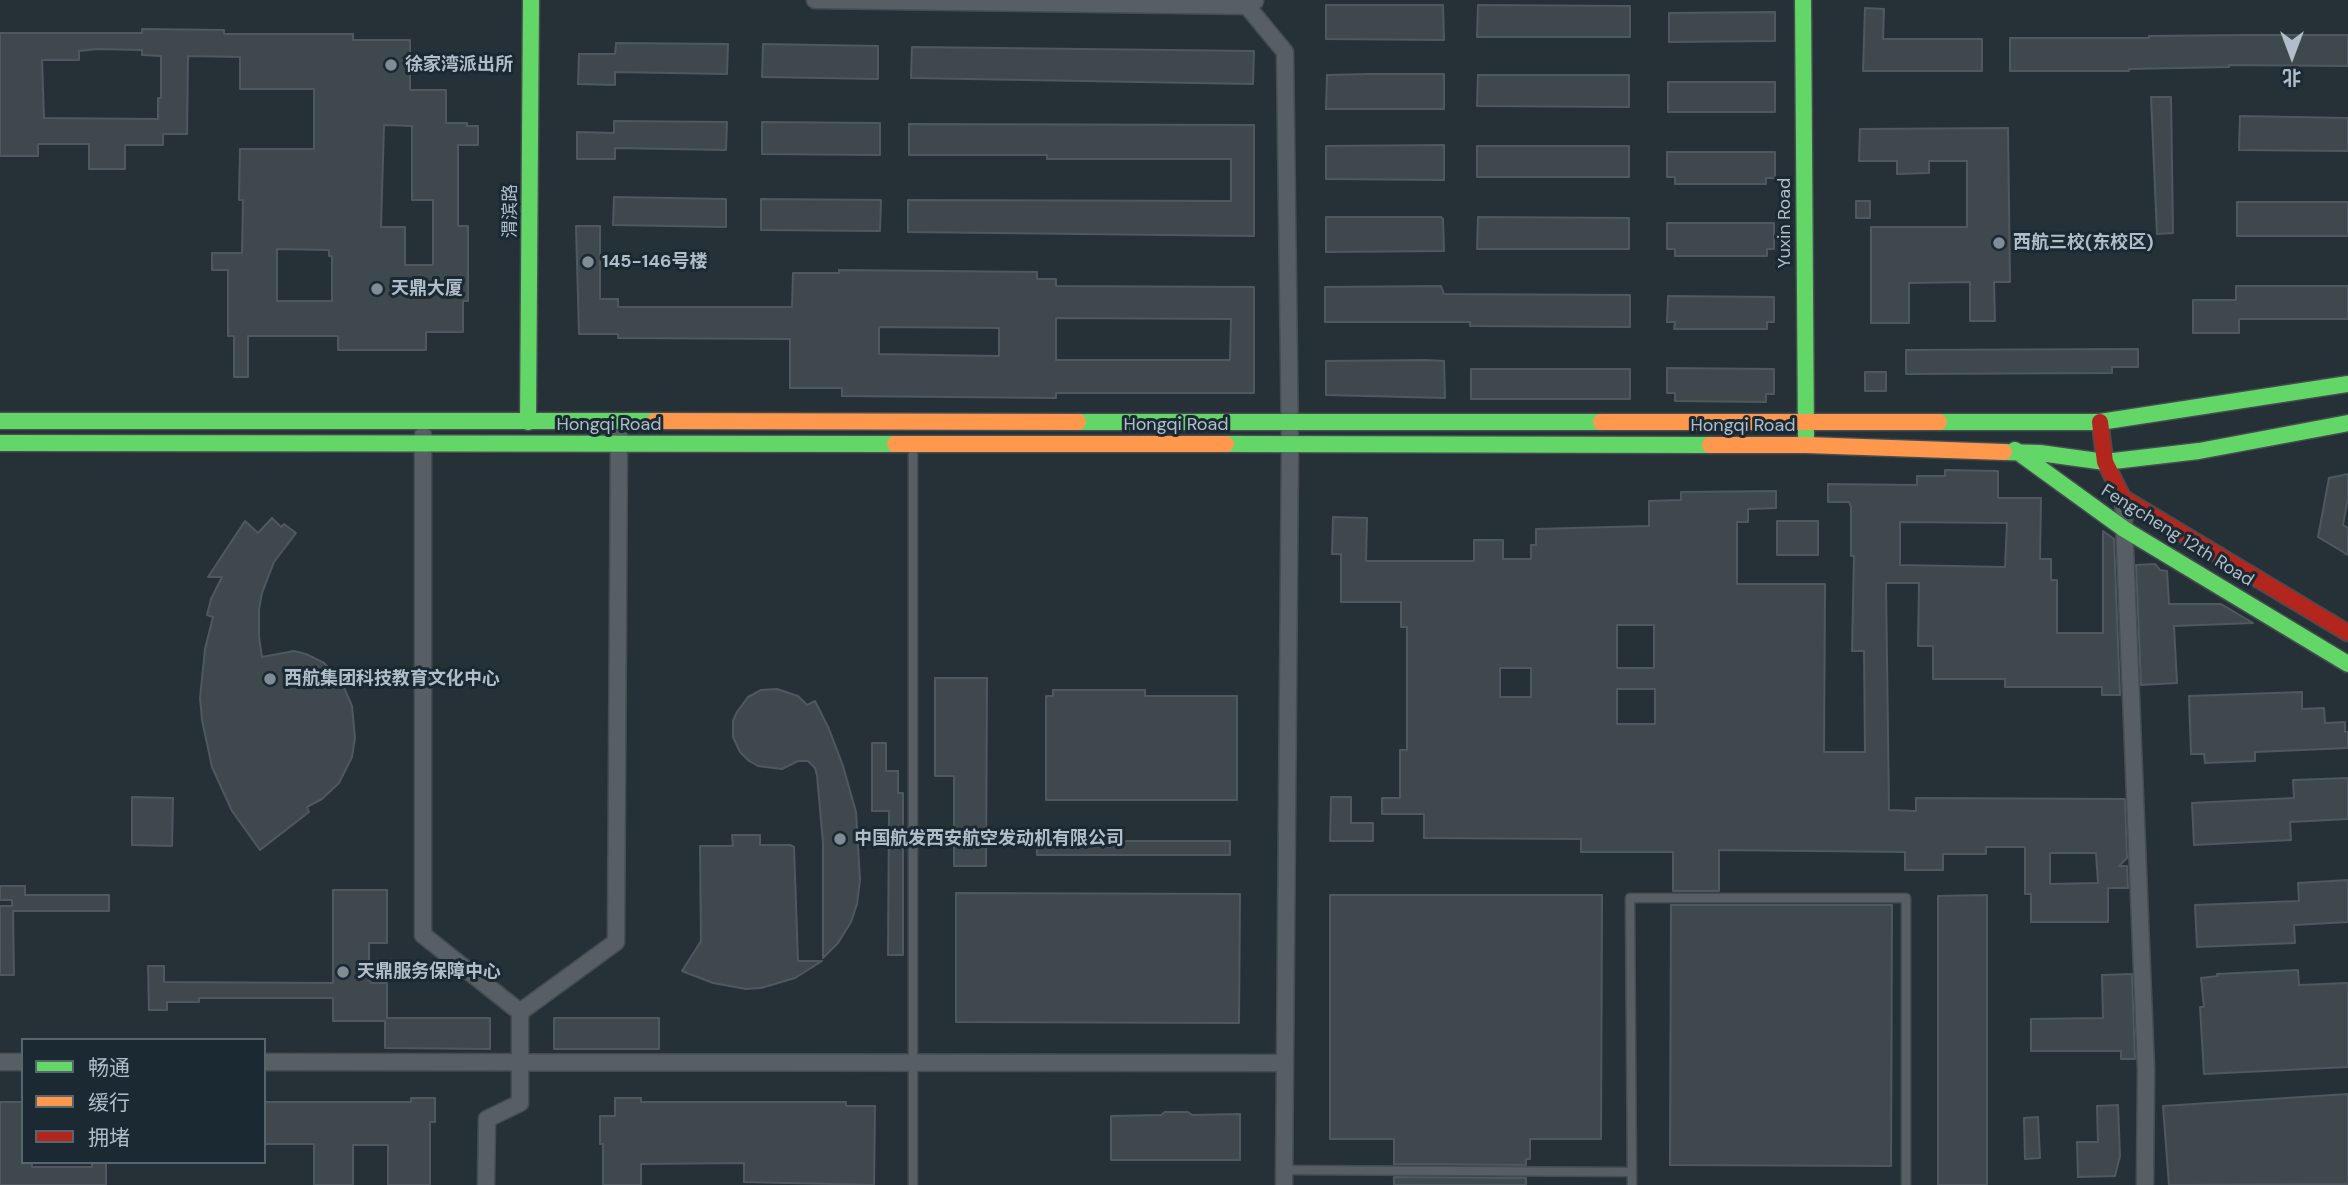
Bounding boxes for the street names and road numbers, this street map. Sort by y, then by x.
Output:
street label: Yuxin Road [1774,178,1796,268]
street label: 渭滨路 [500,184,522,238]
street label: Hongqi Road [556,414,662,436]
street label: Hongqi Road [1123,414,1229,436]
street label: Hongqi Road [1690,415,1796,437]
street label: Fengcheng 12th Road [2097,480,2257,592]

